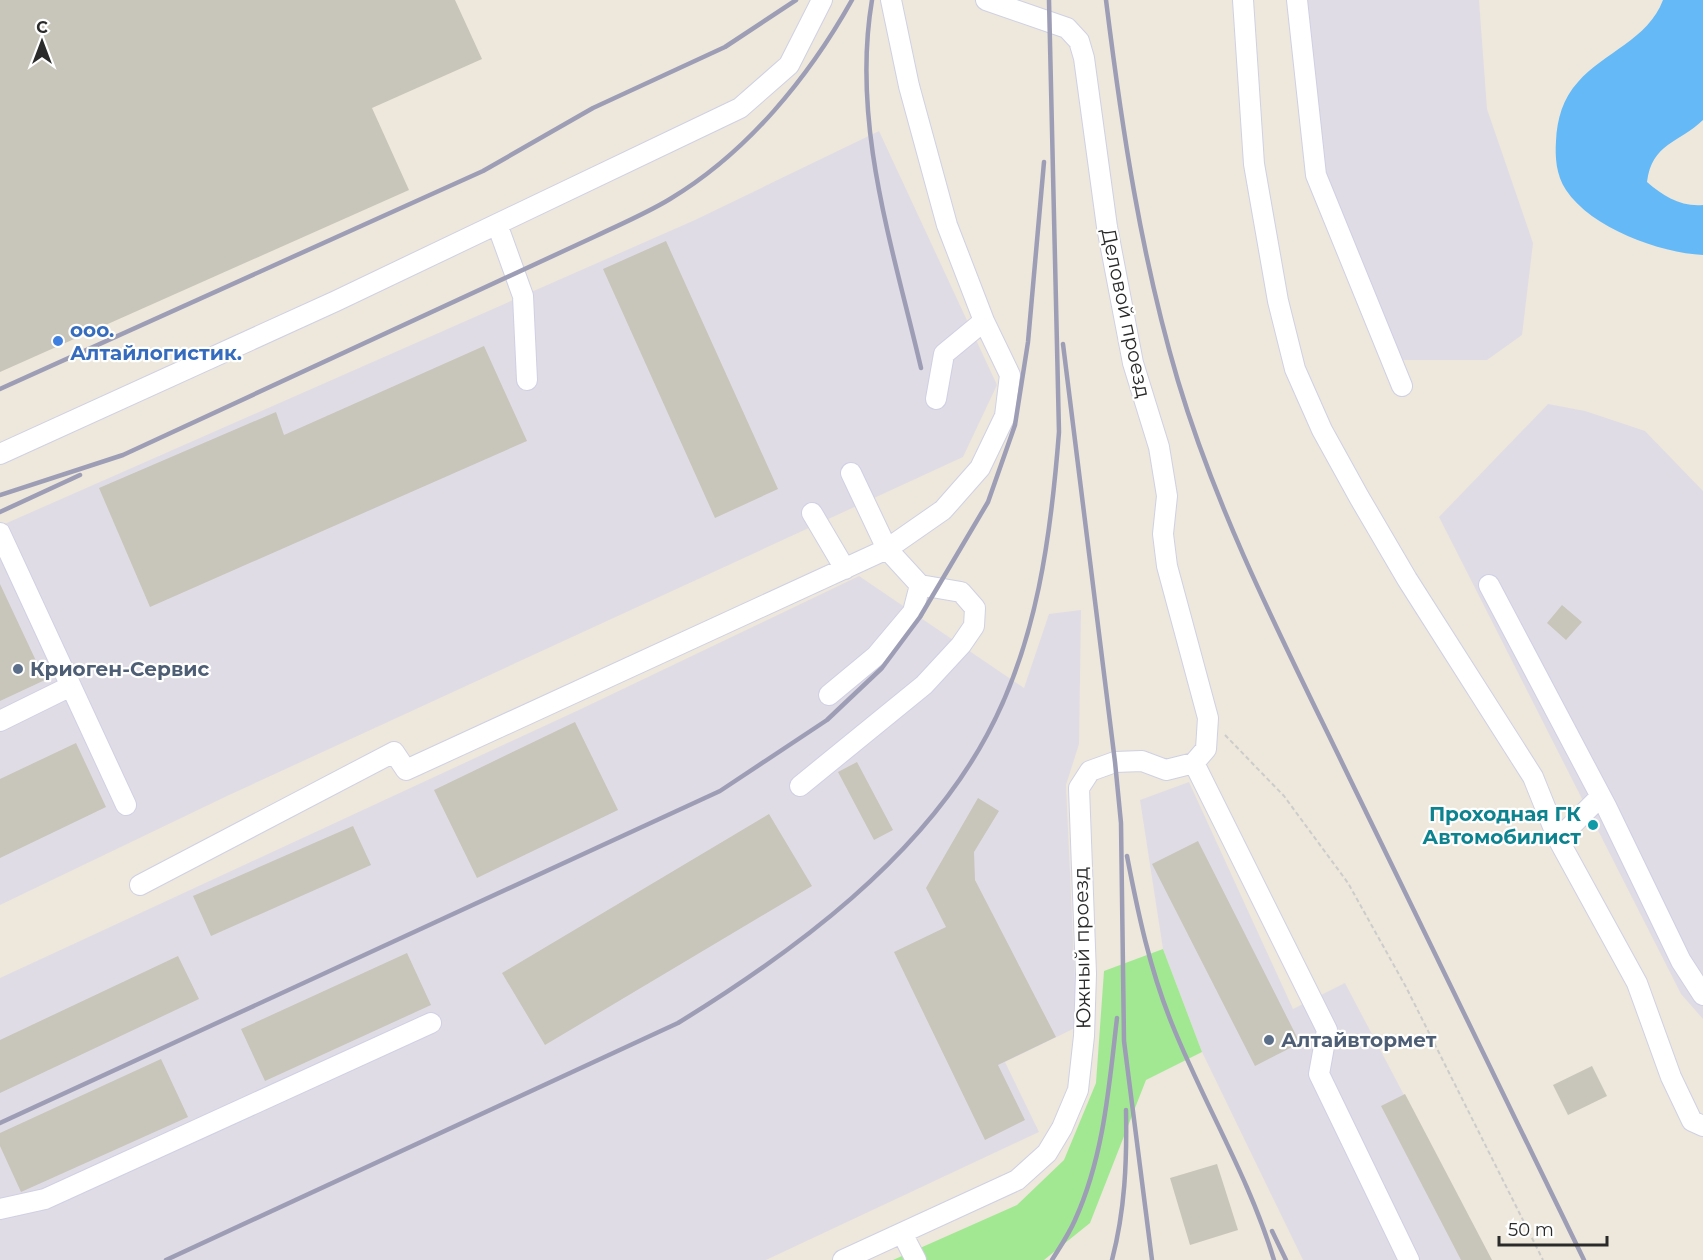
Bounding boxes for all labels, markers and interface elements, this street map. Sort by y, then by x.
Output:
north arrow [12,12,72,72]
text: С [36,18,48,37]
street label: Деловой проезд [1096,226,1156,400]
place label: ооо. Алтайлогистик. [70,318,242,365]
marker: ооо. Алтайлогистик. [51,334,65,348]
place label: Криоген-Сервис [30,657,210,681]
marker: Криоген-Сервис [11,662,25,676]
place label: Проходная ГК Автомобилист [1422,802,1581,849]
marker: Проходная ГК Автомобилист [1586,818,1600,832]
street label: Южный проезд [1069,867,1095,1029]
place label: Алтайвтормет [1281,1028,1437,1052]
marker: Алтайвтормет [1262,1033,1276,1047]
scale bar [1499,1209,1607,1247]
text: 50 m [1508,1219,1554,1241]

